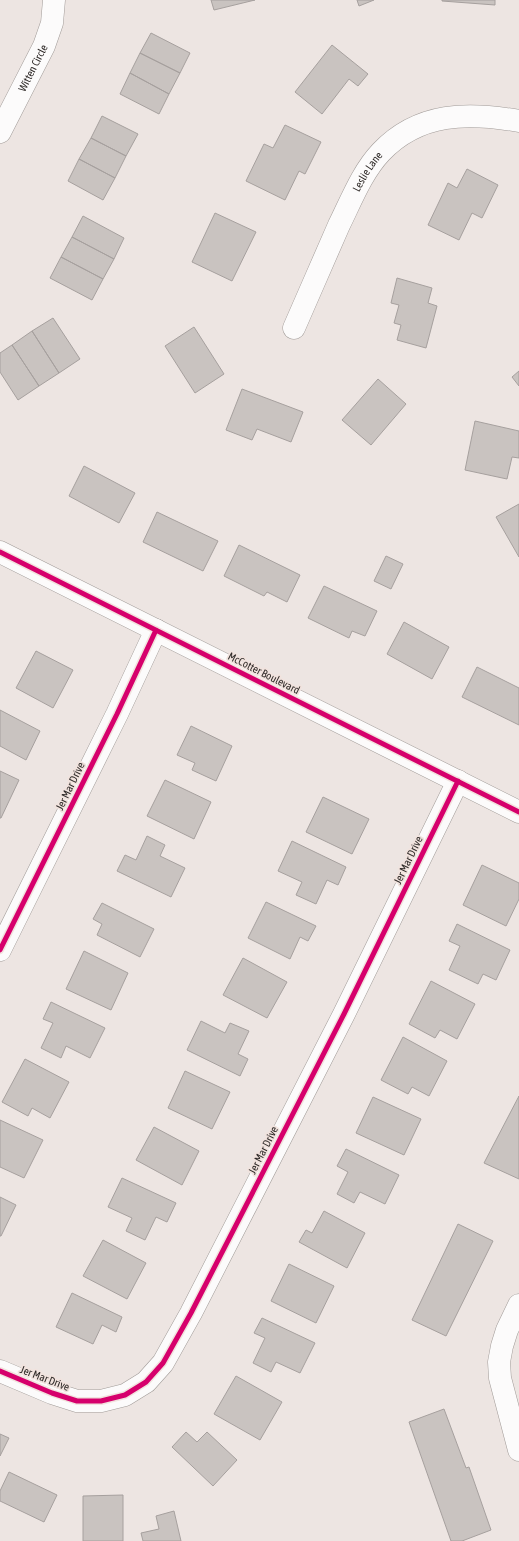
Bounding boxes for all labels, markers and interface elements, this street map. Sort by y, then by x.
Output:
street label: Witten Circle [16,42,50,93]
street label: Leslie Lane [350,149,384,193]
street label: McCotter Boulevard [226,650,302,696]
street label: Jer Mar Drive [53,760,87,812]
street label: Jer Mar Drive [391,834,425,886]
street label: Jer Mar Drive [246,1124,280,1176]
street label: Jer Mar Drive [19,1363,71,1393]

